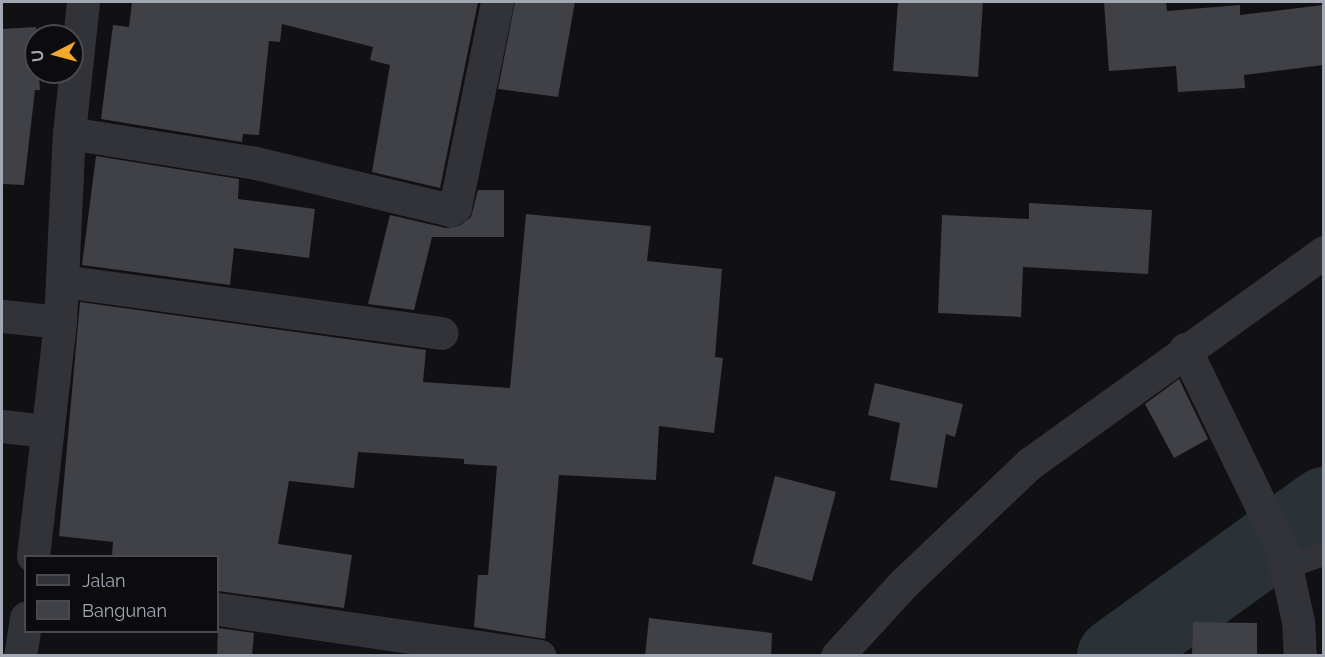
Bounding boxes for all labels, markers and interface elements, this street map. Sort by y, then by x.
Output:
north arrow [24,24,84,84]
text: U [28,49,48,63]
legend [24,555,219,633]
text: Jalan [82,570,126,591]
text: Bangunan [82,600,167,621]

